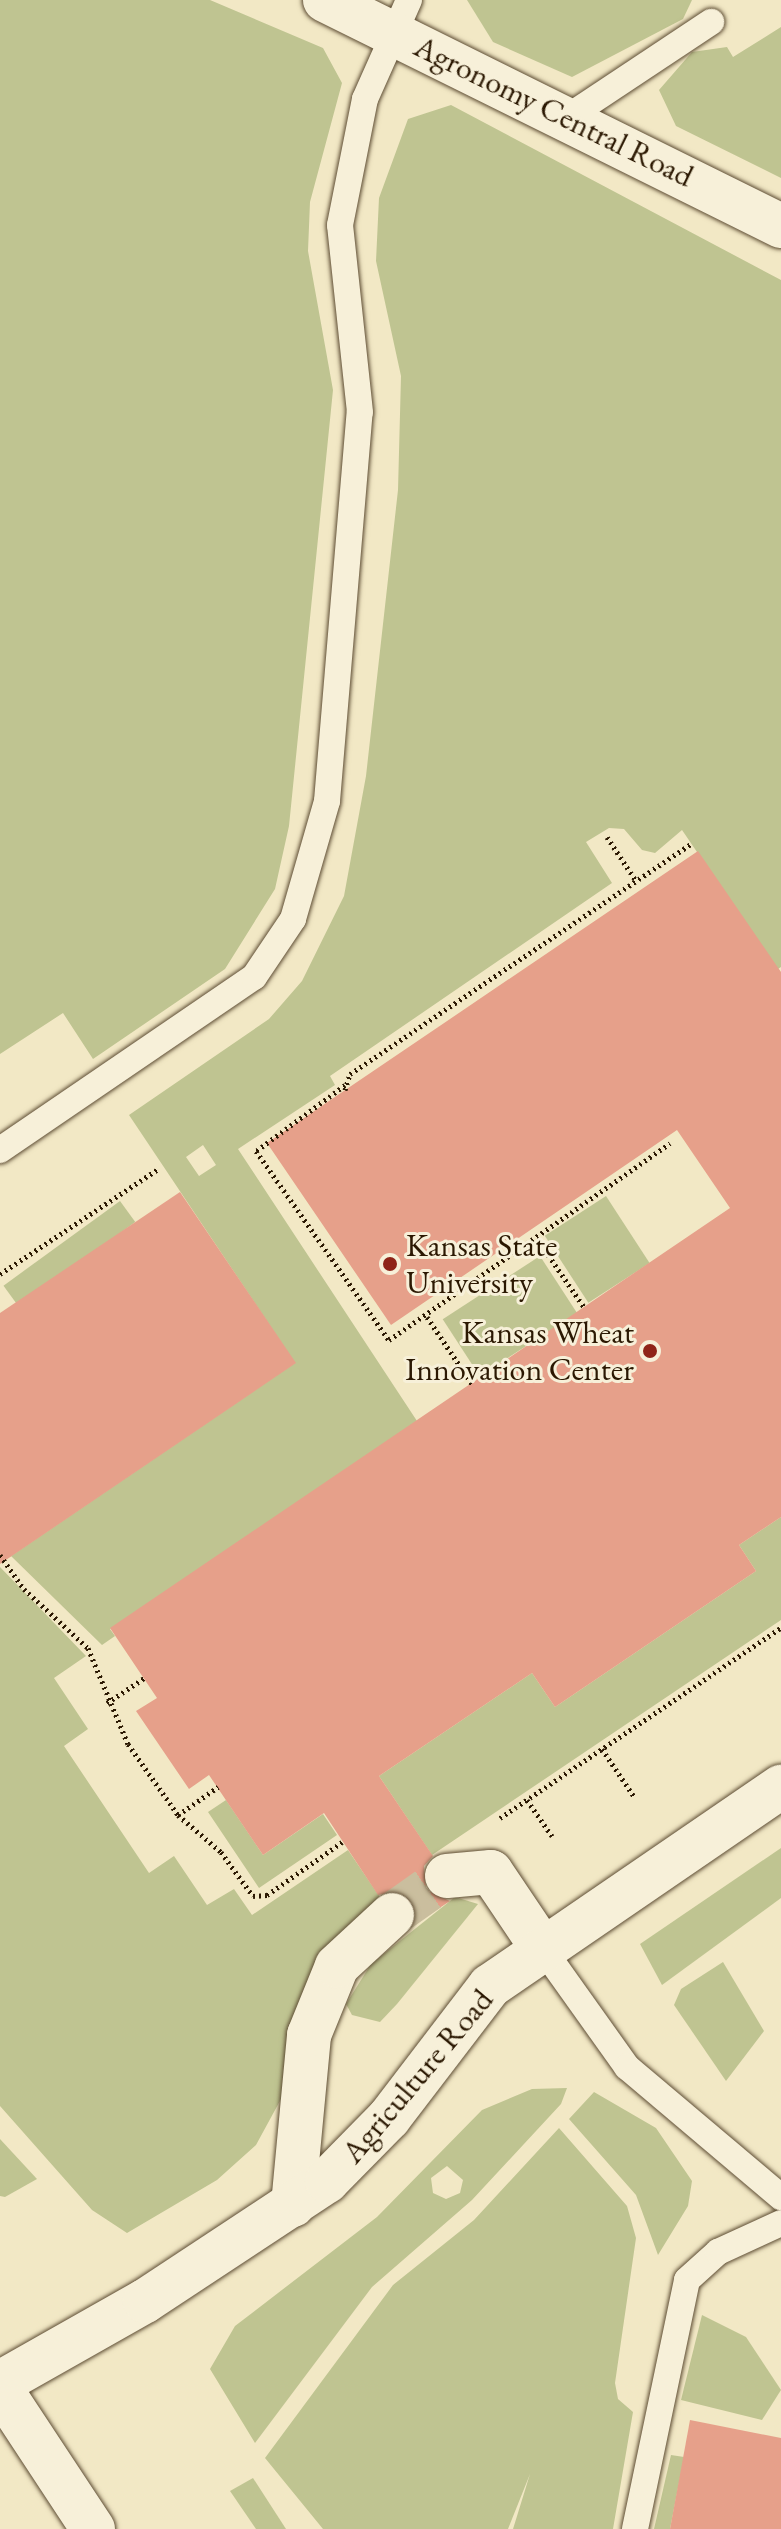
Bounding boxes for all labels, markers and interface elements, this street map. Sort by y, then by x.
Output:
street label: Agronomy Central Road [408,27,700,195]
place label: Kansas State University [406,1227,558,1302]
marker: Kansas State University [381,1255,399,1273]
place label: Kansas Wheat Innovation Center [405,1314,634,1389]
marker: Kansas Wheat Innovation Center [641,1342,659,1360]
street label: Agriculture Road [333,1981,501,2171]

